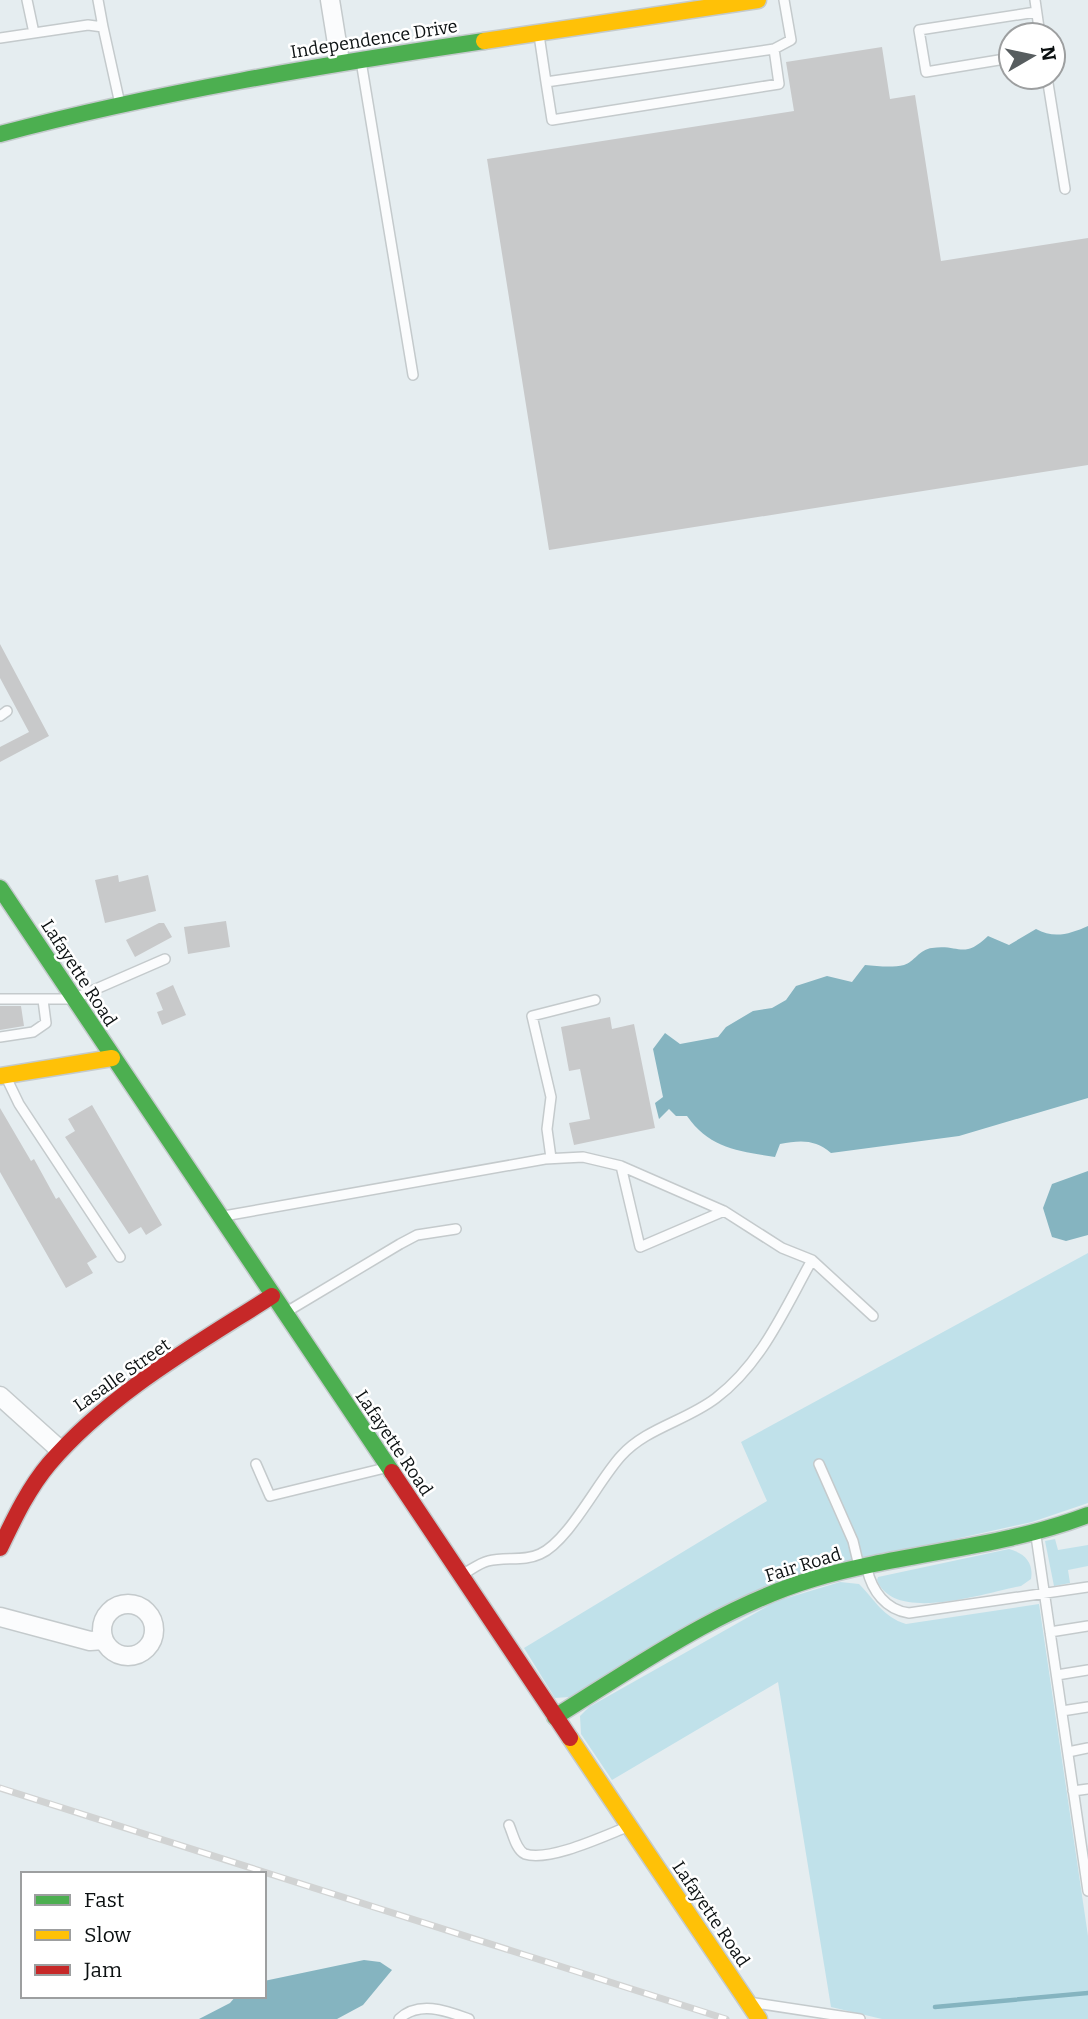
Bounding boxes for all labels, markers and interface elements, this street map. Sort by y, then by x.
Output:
street label: Independence Drive [289,15,459,63]
north arrow [997,21,1067,91]
text: N [1036,44,1061,63]
street label: Lafayette Road [36,916,122,1031]
street label: Lasalle Street [70,1333,175,1416]
street label: Lafayette Road [351,1386,438,1500]
street label: Fair Road [762,1543,844,1587]
street label: Lafayette Road [668,1857,755,1971]
legend [21,1872,266,1998]
text: Fast [84,1887,125,1913]
text: Slow [84,1922,131,1948]
text: Jam [83,1957,122,1983]

